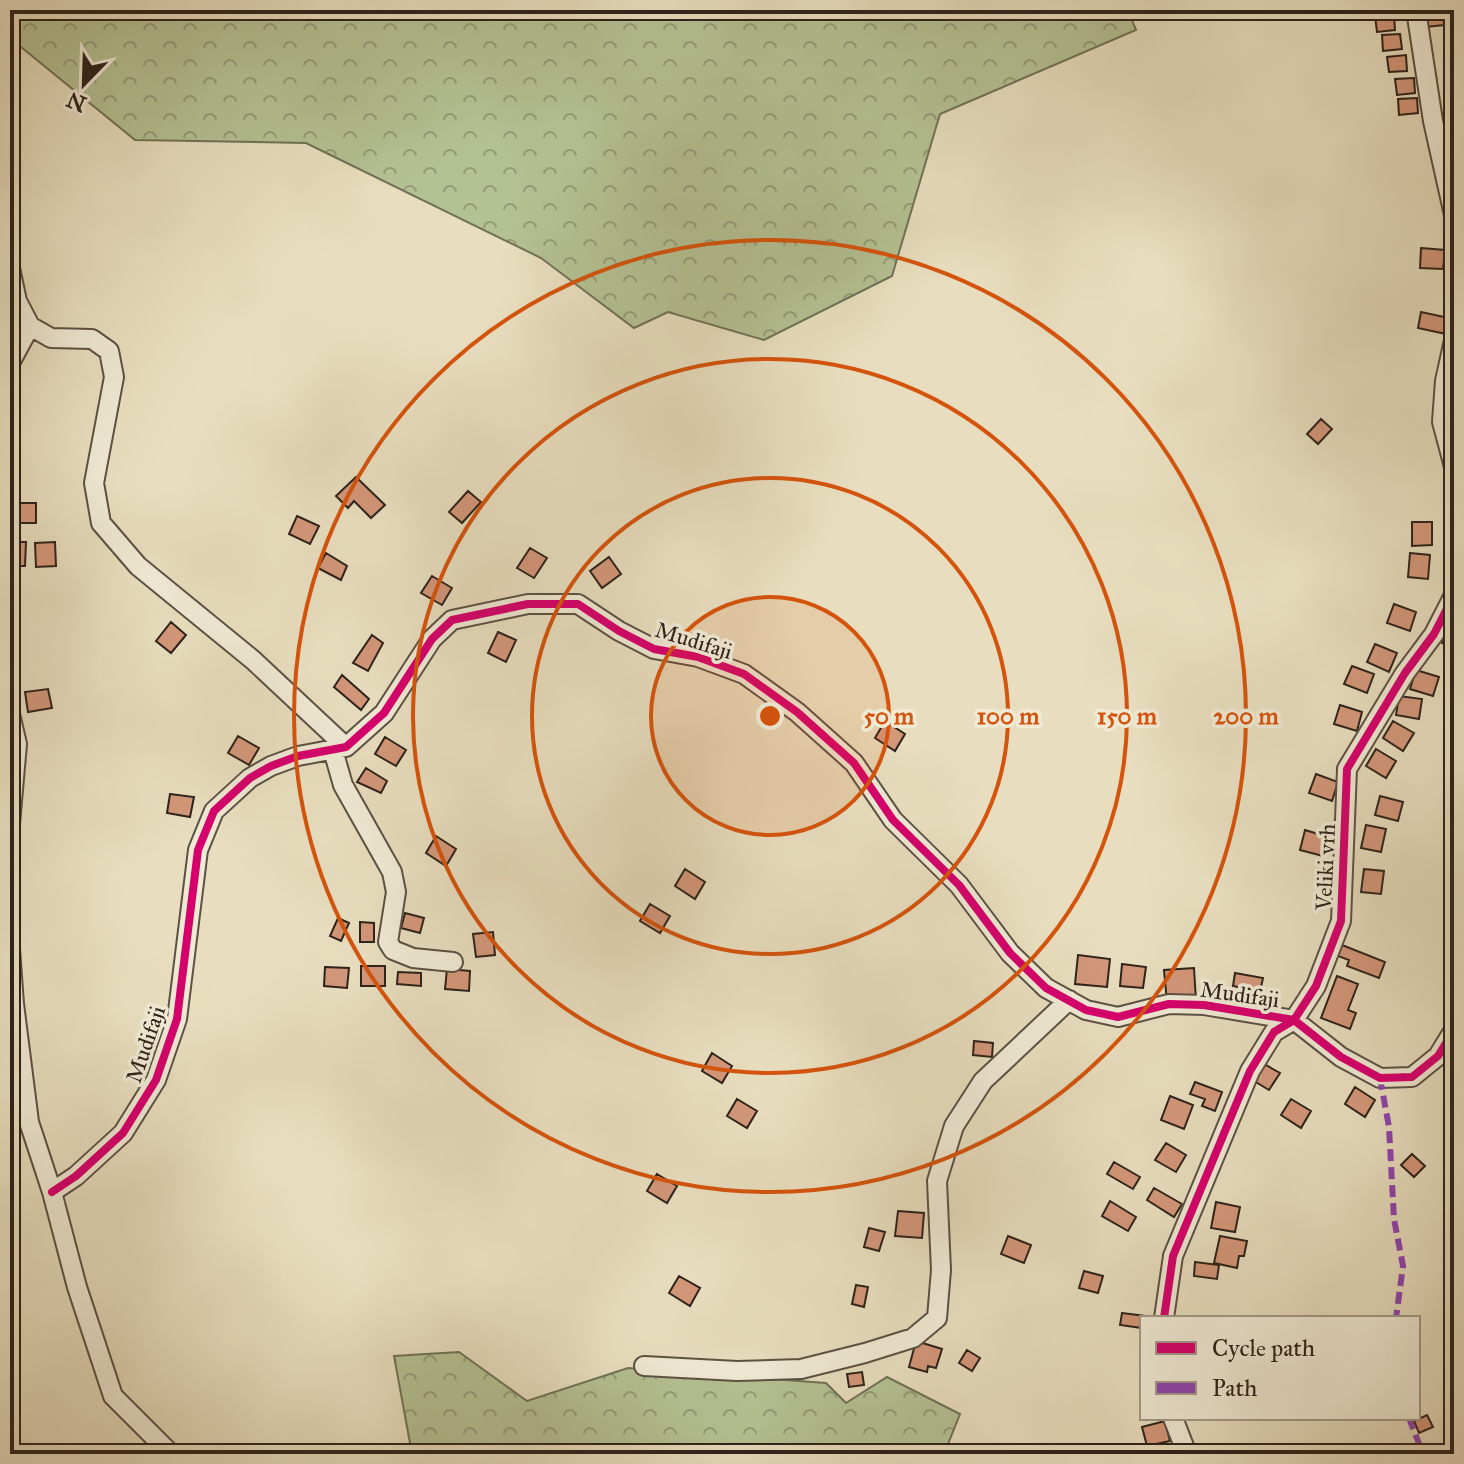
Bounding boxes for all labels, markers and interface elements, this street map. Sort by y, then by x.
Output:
north arrow [44,44,124,124]
text: N [62,86,90,118]
street label: Mudifaji [652,616,736,665]
text: 50 m [864,701,915,731]
text: 100 m [977,701,1040,731]
text: 150 m [1097,701,1158,731]
text: 200 m [1213,701,1279,731]
centre of rings [756,702,784,730]
street label: Veliki vrh [1310,823,1341,912]
street label: Mudifaji [1199,976,1281,1013]
street label: Mudifaji [120,1002,171,1086]
legend [1140,1316,1420,1420]
text: Cycle path [1212,1333,1315,1363]
text: Path [1212,1373,1257,1403]

